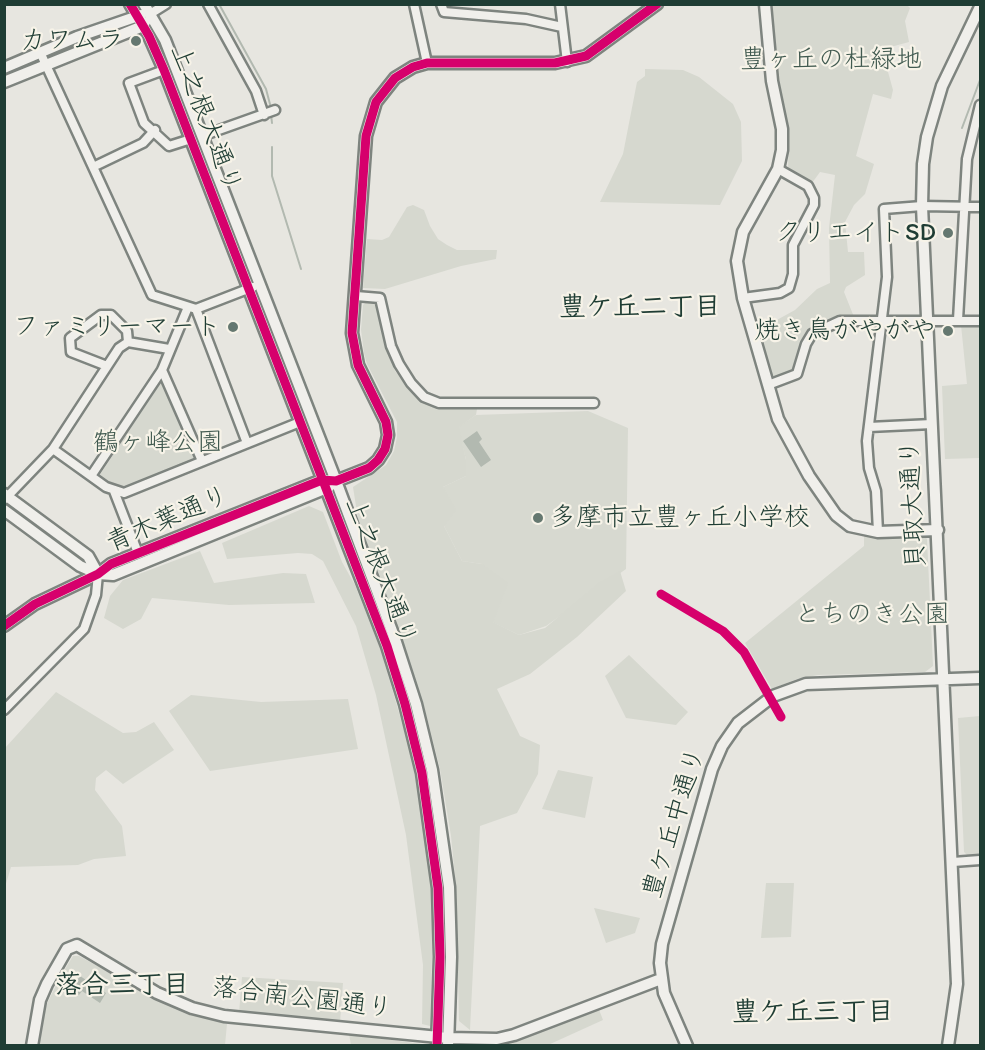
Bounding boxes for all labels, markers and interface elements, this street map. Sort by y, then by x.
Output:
place label: カワムラ [20,25,124,57]
marker: カワムラ [129,34,143,48]
street label: 上之根大通り [162,41,248,197]
park label: 豊ヶ丘の杜緑地 [740,44,922,76]
place label: クリエイトSD [775,217,936,249]
marker: クリエイトSD [941,226,955,240]
district label: 豊ケ丘二丁目 [559,292,721,324]
place label: ファミリーマート [13,311,221,343]
place label: 焼き鳥がやがや [754,315,936,347]
marker: ファミリーマート [226,320,240,334]
marker: 焼き鳥がやがや [941,324,955,338]
park label: 鶴ヶ峰公園 [93,427,223,459]
street label: 貝取大通り [895,438,933,570]
street label: 青木葉通り [102,480,234,560]
street label: 上之根大通り [337,494,423,650]
place label: 多摩市立豊ヶ丘小学校 [550,502,810,534]
marker: 多摩市立豊ヶ丘小学校 [531,511,545,525]
park label: とちのき公園 [794,599,950,631]
street label: 豊ケ丘中通り [637,744,713,902]
district label: 落合三丁目 [55,970,189,1002]
street label: 落合南公園通り [210,972,394,1026]
district label: 豊ケ丘三丁目 [732,997,894,1029]

